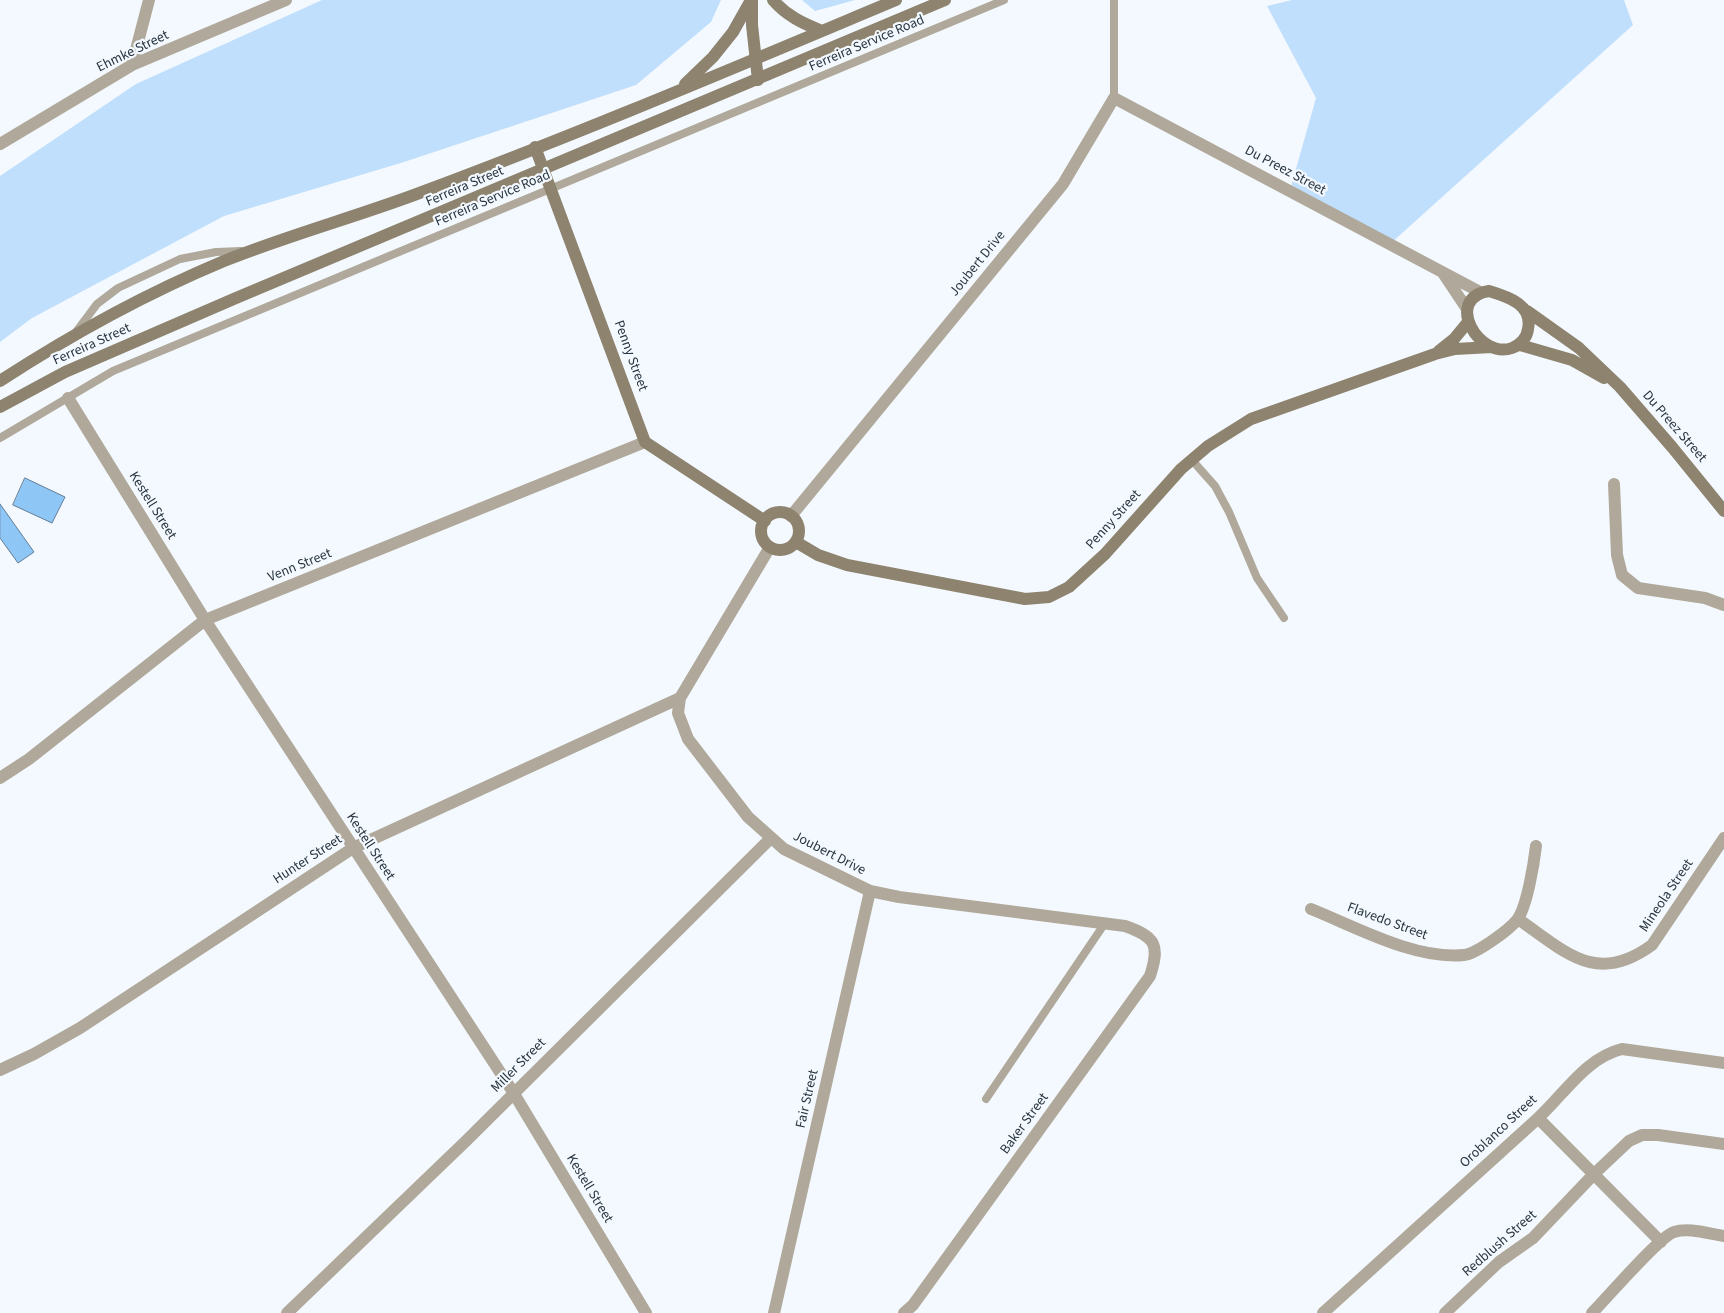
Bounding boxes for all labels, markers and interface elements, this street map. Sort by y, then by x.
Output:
street label: Ferreira Service Road [807,12,927,76]
street label: Ehmke Street [94,27,172,77]
street label: Du Preez Street [1242,143,1328,199]
street label: Ferreira Street [423,163,507,211]
street label: Ferreira Service Road [433,167,553,231]
street label: Joubert Drive [947,228,1009,300]
street label: Penny Street [609,318,651,394]
street label: Ferreira Street [51,320,133,370]
street label: Du Preez Street [1638,388,1710,466]
street label: Kestell Street [124,469,180,543]
street label: Penny Street [1083,487,1145,553]
street label: Venn Street [266,546,334,586]
street label: Kestell Street [342,810,398,884]
street label: Joubert Drive [790,829,868,879]
street label: Hunter Street [270,832,346,888]
street label: Mineola Street [1636,856,1698,936]
street label: Flavedo Street [1345,900,1429,944]
street label: Miller Street [488,1035,550,1097]
street label: Fair Street [793,1068,823,1130]
street label: Baker Street [997,1090,1053,1158]
street label: Oroblanco Street [1457,1092,1541,1172]
street label: Kestell Street [562,1152,616,1226]
street label: Redblush Street [1459,1207,1541,1281]

